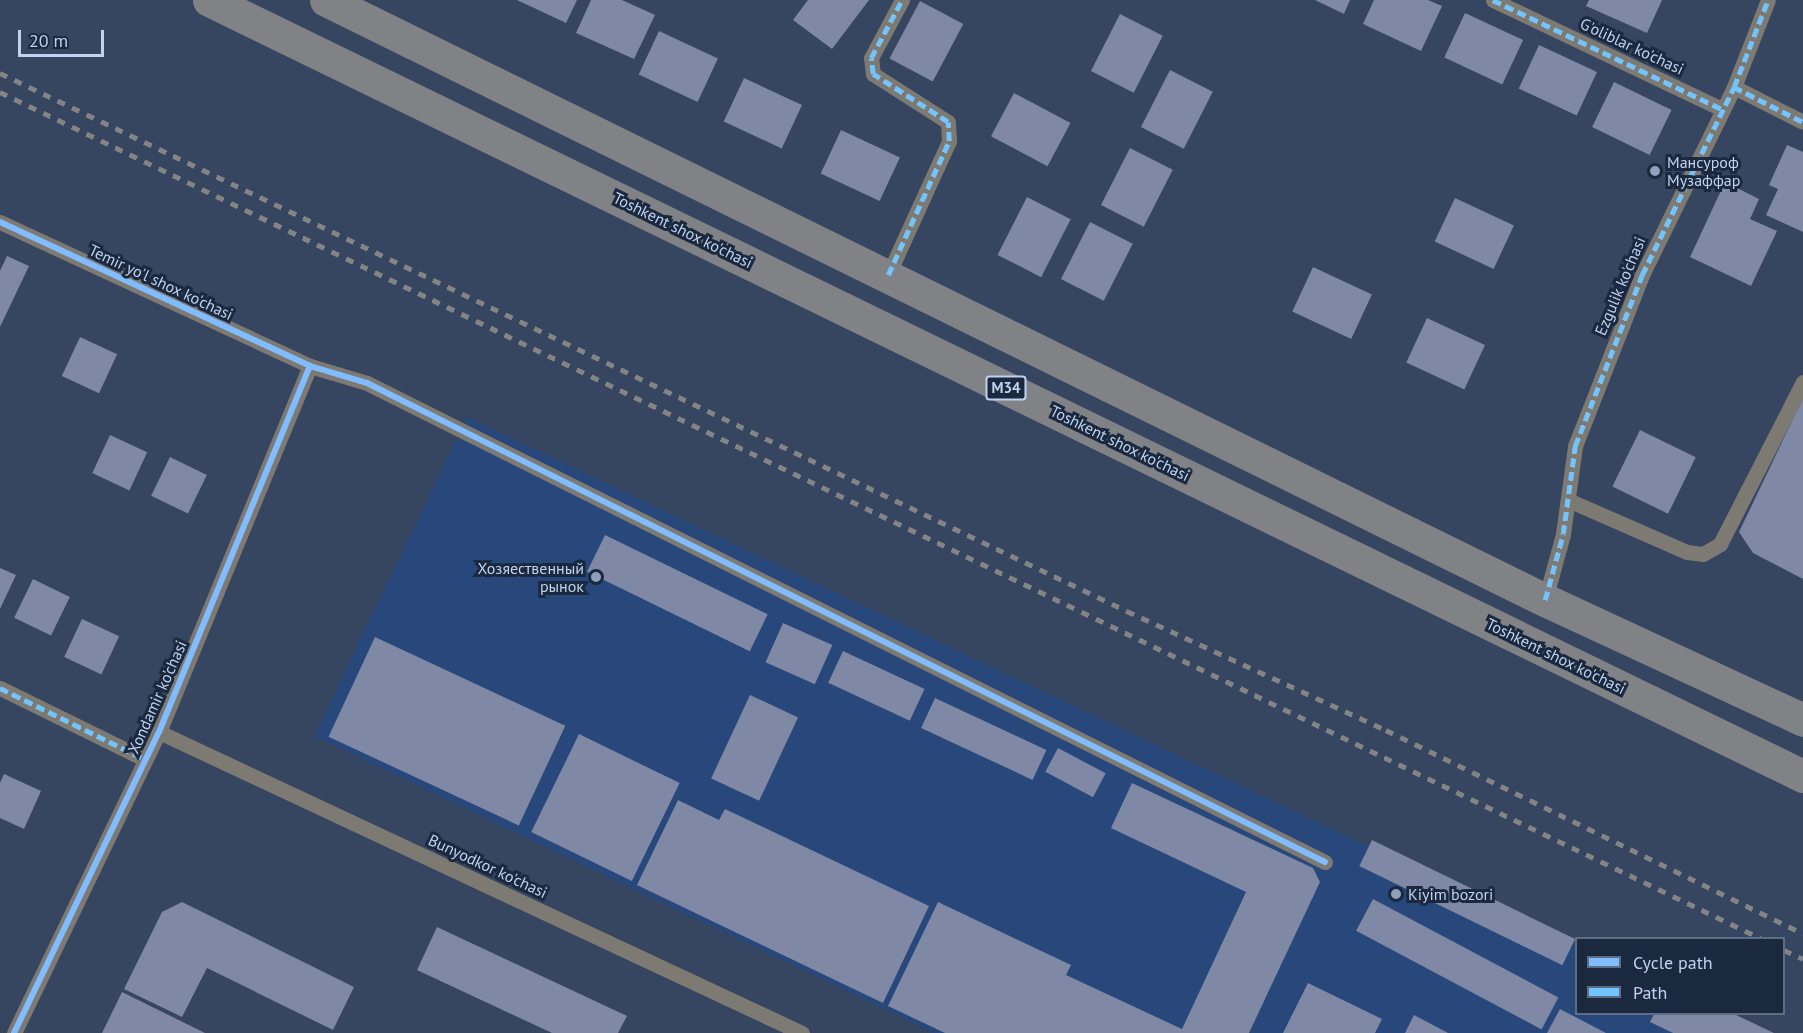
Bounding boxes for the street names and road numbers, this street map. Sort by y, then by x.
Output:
street label: G'oliblar ko'chasi [1577,14,1687,78]
street label: Toshkent shox ko'chasi [610,188,756,272]
street label: Ezgulik ko'chasi [1591,234,1649,338]
street label: Temir yo'l shox ko'chasi [86,240,236,324]
road number: M34 [985,376,1027,400]
street label: Toshkent shox ko'chasi [1047,401,1193,485]
street label: Toshkent shox ko'chasi [1483,614,1629,698]
street label: Xondamir ko'chasi [123,637,191,757]
street label: Bunyodkor ko'chasi [426,830,550,902]

